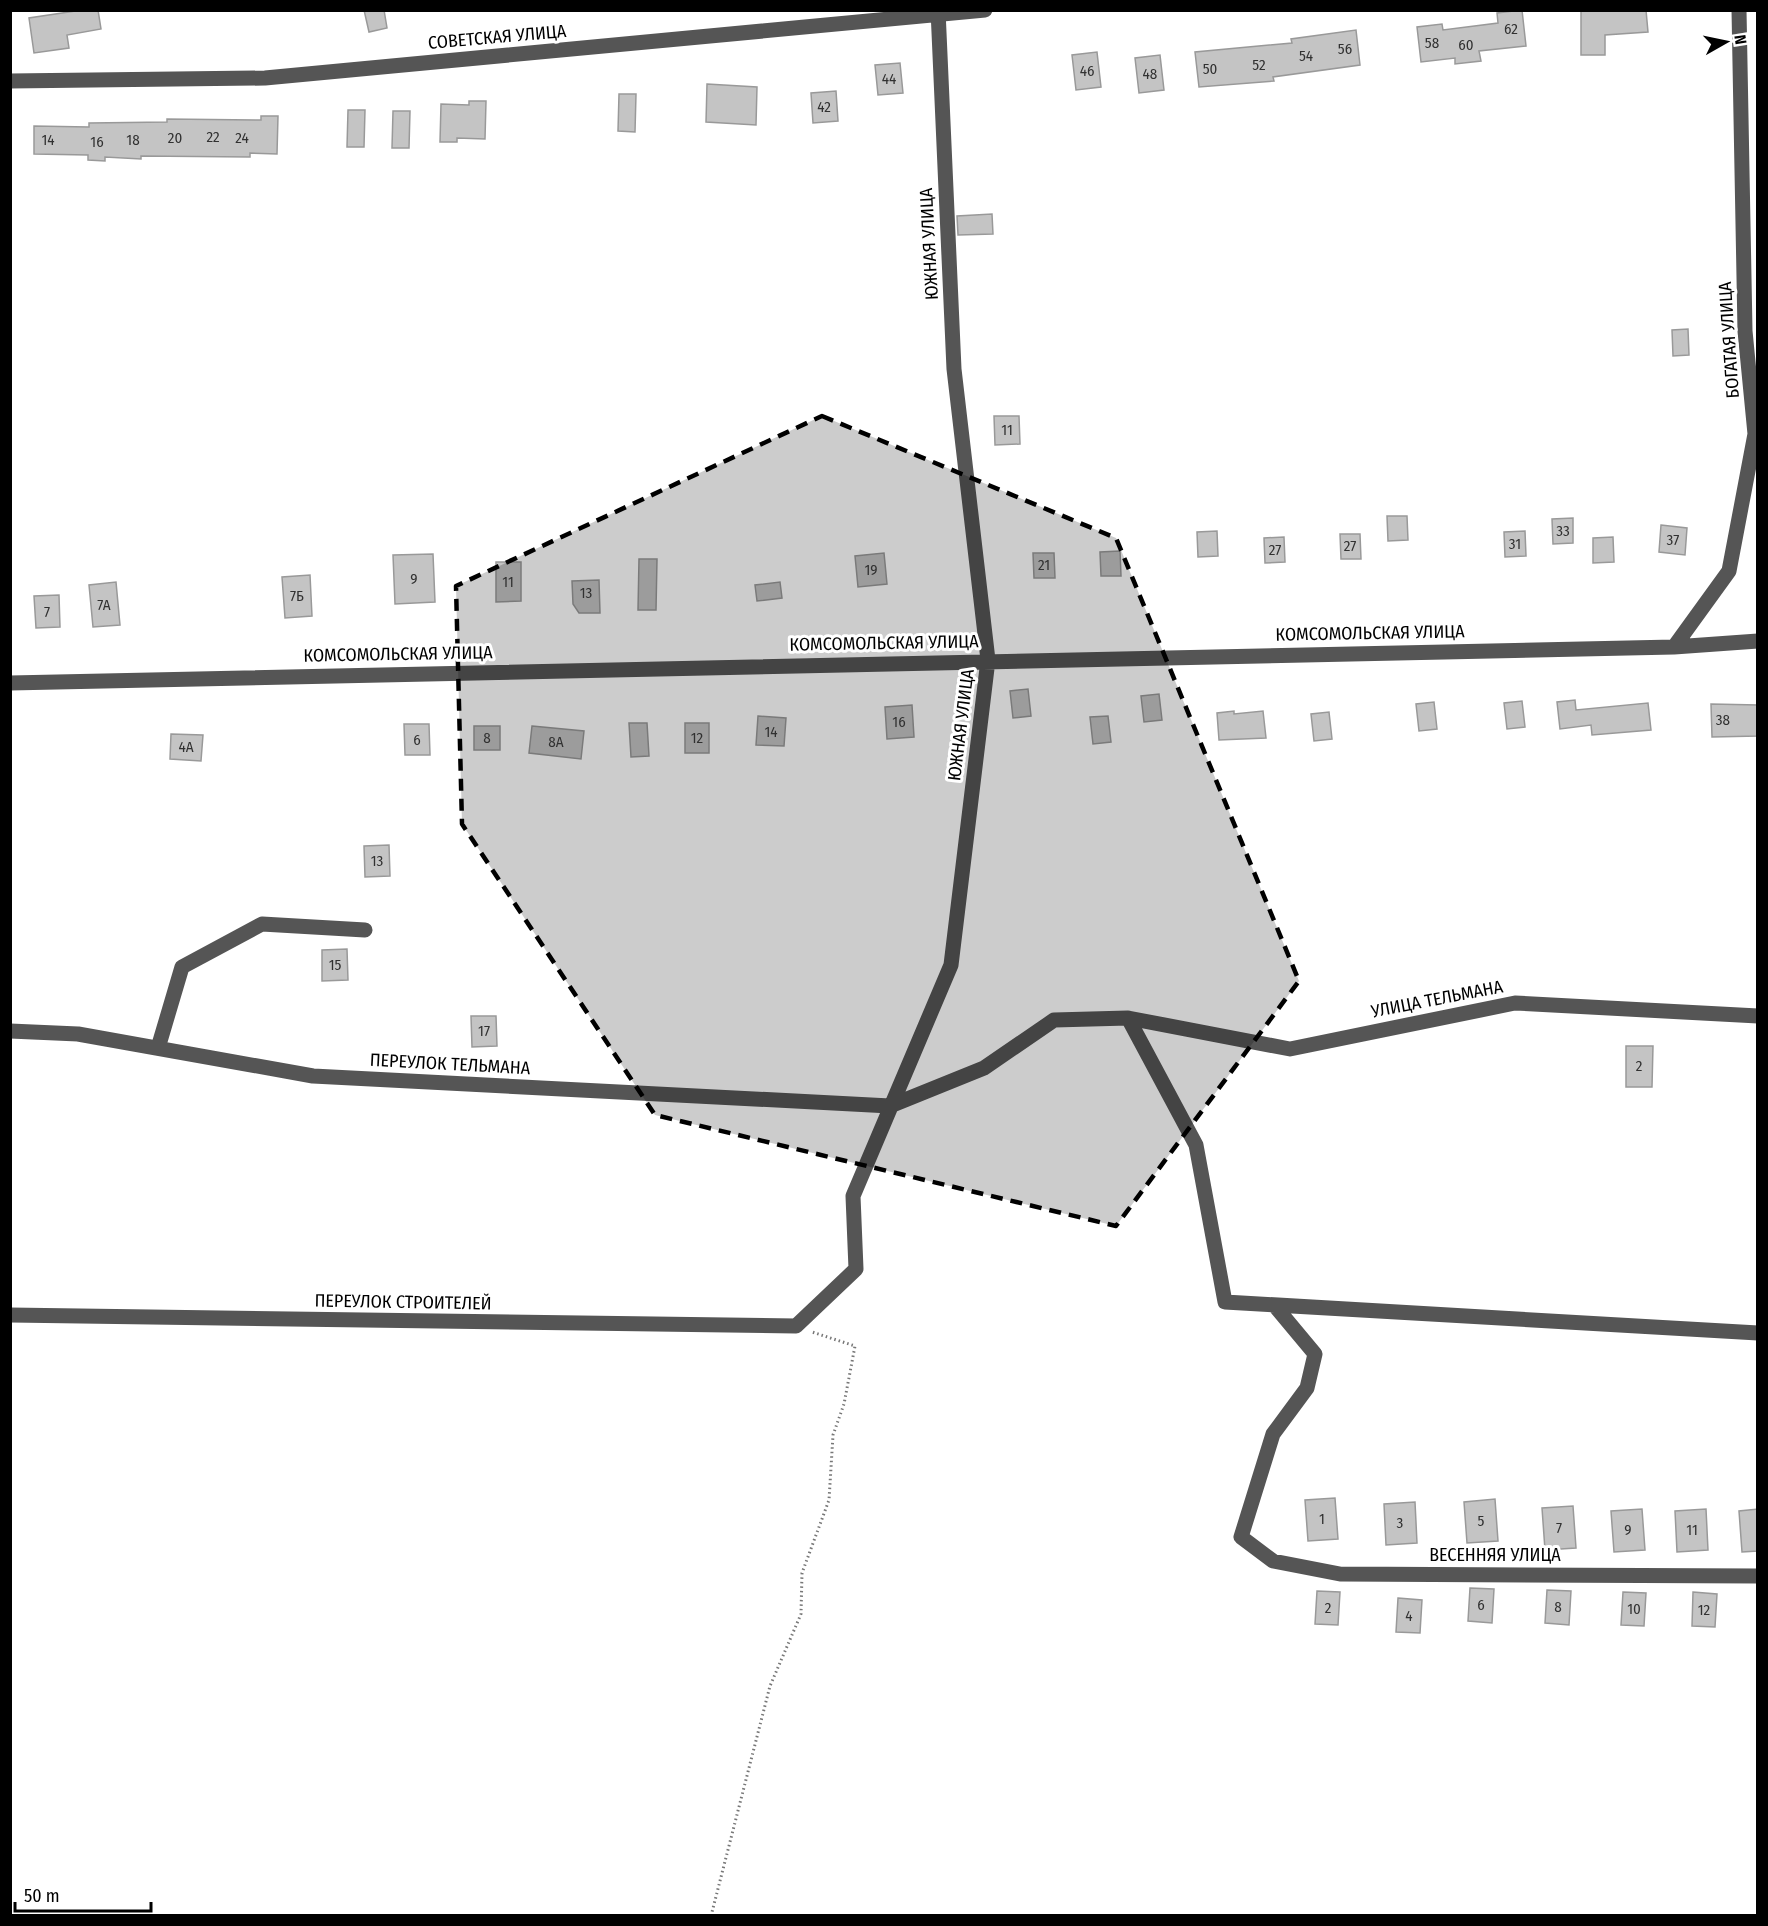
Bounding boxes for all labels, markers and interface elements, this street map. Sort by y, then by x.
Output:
north arrow [1696,12,1756,72]
street label: СОВЕТСКАЯ УЛИЦА [427,20,568,54]
house number: 62 [1504,20,1518,38]
house number: 58 [1425,34,1439,52]
text: N [1730,34,1750,46]
house number: 60 [1458,36,1474,54]
house number: 56 [1338,40,1352,58]
house number: 54 [1299,47,1313,65]
house number: 52 [1252,56,1266,74]
house number: 50 [1203,60,1217,78]
house number: 46 [1080,62,1094,80]
house number: 48 [1143,65,1157,83]
house number: 44 [882,70,896,88]
house number: 42 [817,98,831,116]
house number: 22 [206,128,220,146]
house number: 20 [168,129,182,147]
house number: 24 [235,129,249,147]
house number: 14 [41,131,55,149]
house number: 18 [126,131,140,149]
house number: 16 [90,133,104,151]
street label: ЮЖНАЯ УЛИЦА [915,187,943,301]
street label: БОГАТАЯ УЛИЦА [1714,280,1744,399]
house number: 11 [1001,421,1013,439]
house number: 33 [1556,522,1570,540]
house number: 37 [1667,531,1679,549]
house number: 31 [1509,535,1521,553]
house number: 27 [1344,537,1356,555]
house number: 27 [1269,541,1281,559]
house number: 21 [1038,556,1050,574]
house number: 19 [864,561,878,579]
house number: 9 [410,570,418,588]
house number: 11 [502,573,514,591]
house number: 13 [580,584,593,602]
house number: 7Б [290,587,304,605]
house number: 7А [97,596,111,614]
house number: 7 [44,603,50,621]
street label: КОМСОМОЛЬСКАЯ УЛИЦА [1275,620,1465,646]
street label: КОМСОМОЛЬСКАЯ УЛИЦА [789,630,979,656]
street label: КОМСОМОЛЬСКАЯ УЛИЦА [303,641,493,667]
street label: ЮЖНАЯ УЛИЦА [943,667,979,782]
house number: 38 [1716,711,1730,729]
house number: 16 [892,713,906,731]
house number: 14 [764,723,778,741]
house number: 8 [483,729,491,747]
house number: 12 [691,729,704,747]
house number: 6 [413,731,421,749]
house number: 8А [548,733,564,751]
house number: 4А [178,738,194,756]
house number: 13 [371,852,384,870]
house number: 15 [329,956,341,974]
street label: УЛИЦА ТЕЛЬМАНА [1368,975,1505,1023]
house number: 17 [478,1022,490,1040]
street label: ПЕРЕУЛОК ТЕЛЬМАНА [369,1049,531,1079]
house number: 2 [1636,1057,1643,1075]
street label: ПЕРЕУЛОК СТРОИТЕЛЕЙ [314,1289,492,1315]
house number: 1 [1319,1510,1325,1528]
house number: 5 [1478,1512,1485,1530]
house number: 3 [1397,1514,1404,1532]
house number: 7 [1556,1519,1562,1537]
house number: 9 [1624,1521,1632,1539]
house number: 11 [1686,1521,1698,1539]
street label: ВЕСЕННЯЯ УЛИЦА [1429,1544,1561,1566]
house number: 6 [1477,1596,1485,1614]
house number: 8 [1554,1598,1562,1616]
house number: 2 [1325,1599,1332,1617]
house number: 10 [1627,1600,1641,1618]
house number: 12 [1698,1601,1711,1619]
house number: 4 [1405,1607,1413,1625]
scale bar [15,1875,152,1913]
text: 50 m [24,1885,60,1907]

